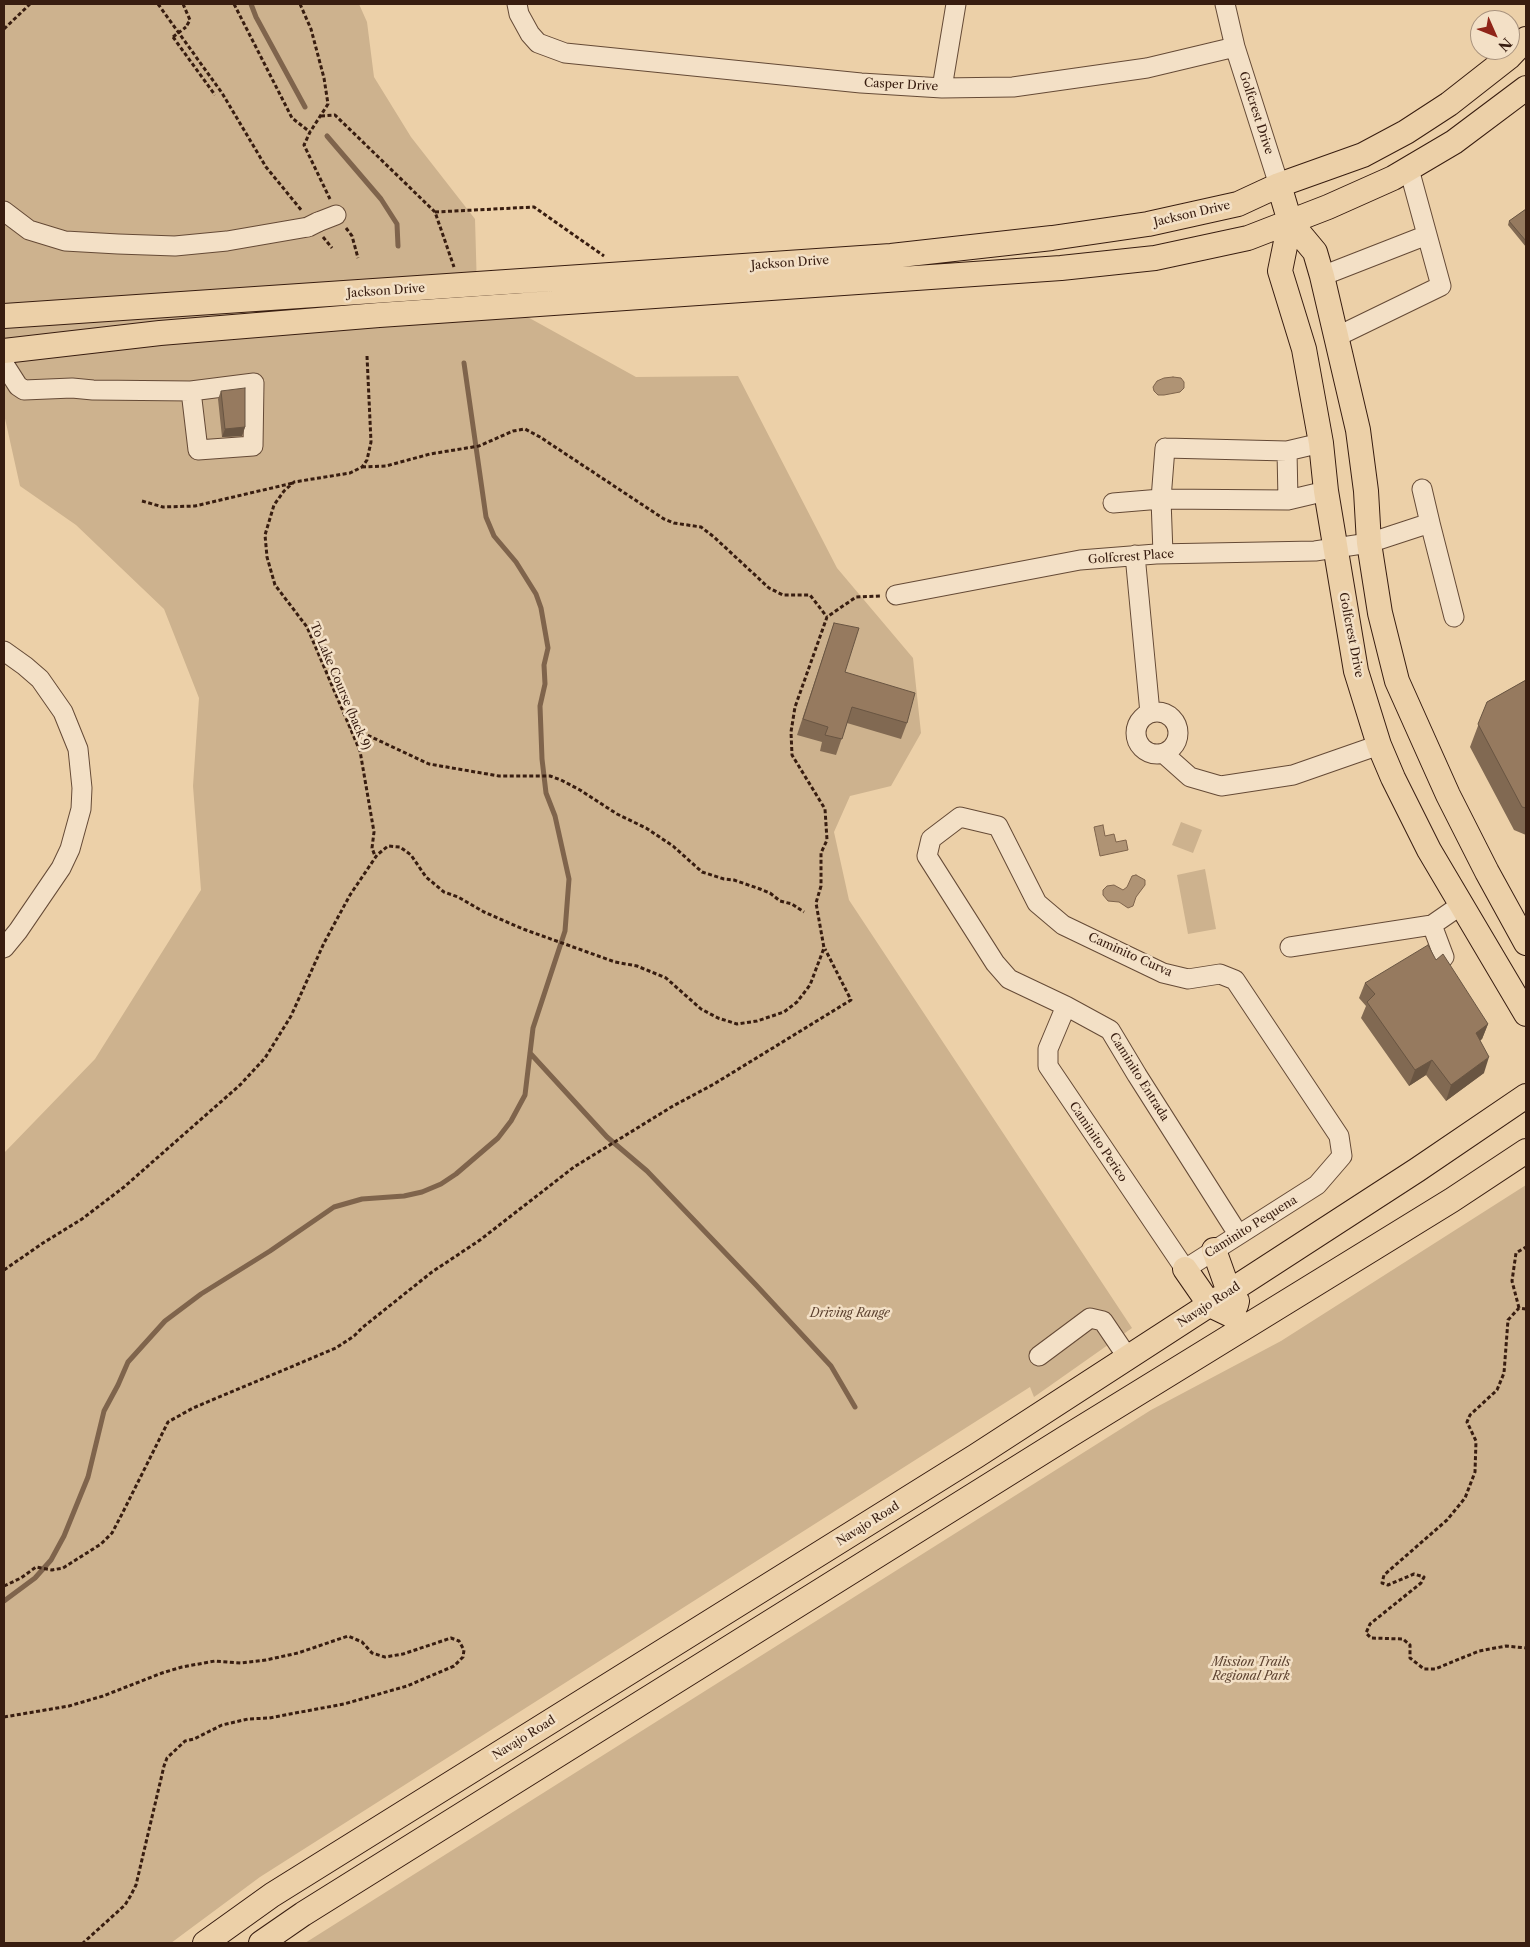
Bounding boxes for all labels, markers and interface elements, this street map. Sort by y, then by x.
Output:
north arrow [1470,10,1520,60]
text: N [1494,34,1516,55]
street label: Golfcrest Drive [1236,70,1276,156]
street label: Casper Drive [863,76,939,94]
street label: Jackson Drive [1152,198,1232,230]
street label: Jackson Drive [751,253,829,273]
street label: Jackson Drive [347,281,425,301]
street label: Golfcrest Place [1088,547,1174,567]
street label: Golfcrest Drive [1336,591,1366,679]
street label: To Lake Course (back 9) [307,620,373,752]
street label: Caminito Curva [1086,930,1174,980]
street label: Caminito Entrada [1106,1030,1172,1124]
street label: Caminito Perico [1066,1099,1130,1185]
street label: Caminito Pequena [1202,1193,1300,1261]
street label: Navajo Road [1175,1279,1243,1331]
park label: Driving Range [810,1307,890,1321]
street label: Navajo Road [834,1499,902,1549]
park label: Mission Trails Regional Park [1211,1656,1291,1684]
street label: Navajo Road [490,1713,558,1763]

